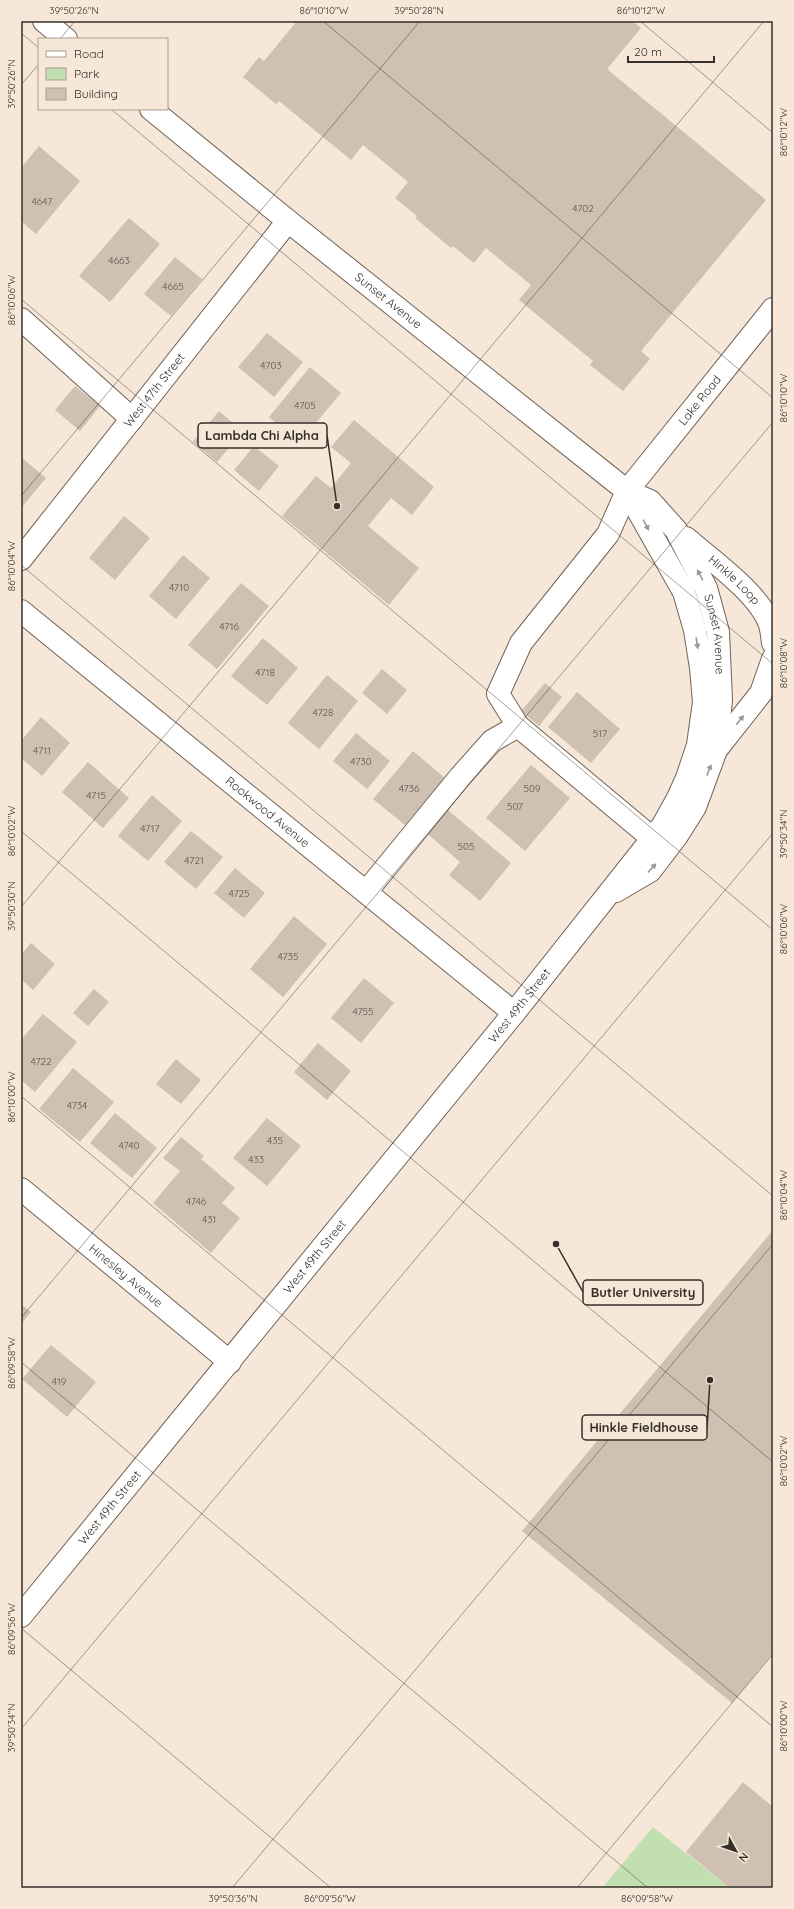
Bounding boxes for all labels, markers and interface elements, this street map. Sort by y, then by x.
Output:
text: 39°50'26"N [49,4,99,17]
text: 86°10'10"W [300,4,349,17]
text: 39°50'28"N [394,4,444,17]
text: 86°10'12"W [617,4,666,17]
legend [38,38,168,110]
scale bar [628,38,714,64]
text: 20 m [634,44,662,59]
text: Road [74,46,104,61]
text: 39°50'26"N [5,59,18,109]
text: Park [74,66,99,81]
text: Building [74,86,118,101]
text: 86°10'12"W [777,107,790,156]
house number: 4647 [32,195,52,208]
house number: 4702 [572,202,594,215]
house number: 4663 [108,254,130,267]
street label: Sunset Avenue [352,269,425,332]
text: 86°10'06"W [5,274,18,325]
house number: 4665 [162,280,184,293]
street label: West 47th Street [120,350,188,430]
house number: 4703 [260,359,282,372]
street label: Lake Road [675,372,724,428]
text: 86°10'10"W [777,373,790,422]
house number: 4705 [294,399,316,412]
callout: Lambda Chi Alpha [198,423,327,448]
text: Lambda Chi Alpha [205,427,319,443]
one-way arrow [642,520,649,531]
text: 86°10'04"W [5,540,18,591]
street label: Hinkle Loop [705,552,764,607]
one-way arrow [697,569,703,581]
house number: 4710 [169,581,189,594]
street label: Sunset Avenue [701,592,728,675]
house number: 4716 [219,620,239,633]
one-way arrow [694,637,700,649]
text: 86°10'08"W [777,637,790,688]
house number: 4718 [255,666,275,679]
house number: 4728 [312,706,334,719]
one-way arrow [736,714,745,725]
house number: 517 [593,727,607,740]
house number: 4711 [33,744,51,757]
house number: 4730 [350,755,372,768]
one-way arrow [706,764,712,776]
street label: Rookwood Avenue [223,773,313,850]
house number: 4736 [399,782,420,795]
house number: 509 [524,782,541,795]
house number: 4715 [86,789,106,802]
house number: 507 [507,800,523,813]
text: 86°10'02"W [5,805,18,856]
text: 39°50'34"N [777,809,790,859]
house number: 4717 [140,822,160,835]
house number: 505 [458,840,474,853]
house number: 4721 [184,854,204,867]
one-way arrow [647,862,656,873]
text: 39°50'30"N [5,881,18,931]
house number: 4725 [228,887,250,900]
text: 86°10'06"W [777,903,790,954]
house number: 4735 [278,950,298,963]
street label: West 49th Street [485,965,553,1046]
house number: 4755 [353,1005,374,1018]
house number: 4722 [30,1055,52,1068]
text: 86°10'00"W [5,1071,18,1123]
house number: 4734 [67,1099,87,1112]
house number: 435 [267,1134,283,1147]
house number: 4740 [119,1139,140,1152]
house number: 433 [248,1153,264,1166]
text: 86°10'04"W [777,1169,790,1220]
house number: 4746 [186,1195,207,1208]
house number: 431 [202,1213,216,1226]
street label: West 49th Street [280,1216,349,1296]
street label: Hinesley Avenue [86,1241,166,1310]
callout: Butler University [583,1280,703,1305]
text: Butler University [591,1284,695,1300]
text: 86°09'58"W [5,1337,18,1389]
house number: 419 [52,1375,67,1388]
callout: Hinkle Fieldhouse [582,1415,707,1440]
text: Hinkle Fieldhouse [589,1419,699,1435]
text: 86°10'02"W [777,1435,790,1486]
street label: West 49th Street [75,1467,144,1547]
text: 86°09'56"W [5,1603,18,1655]
text: 86°10'00"W [777,1700,790,1752]
text: 39°50'34"N [5,1703,18,1753]
north arrow [716,1831,756,1871]
text: N [736,1850,752,1865]
text: 39°50'36"N [208,1892,258,1905]
text: 86°09'56"W [304,1892,356,1905]
text: 86°09'58"W [621,1892,673,1905]

